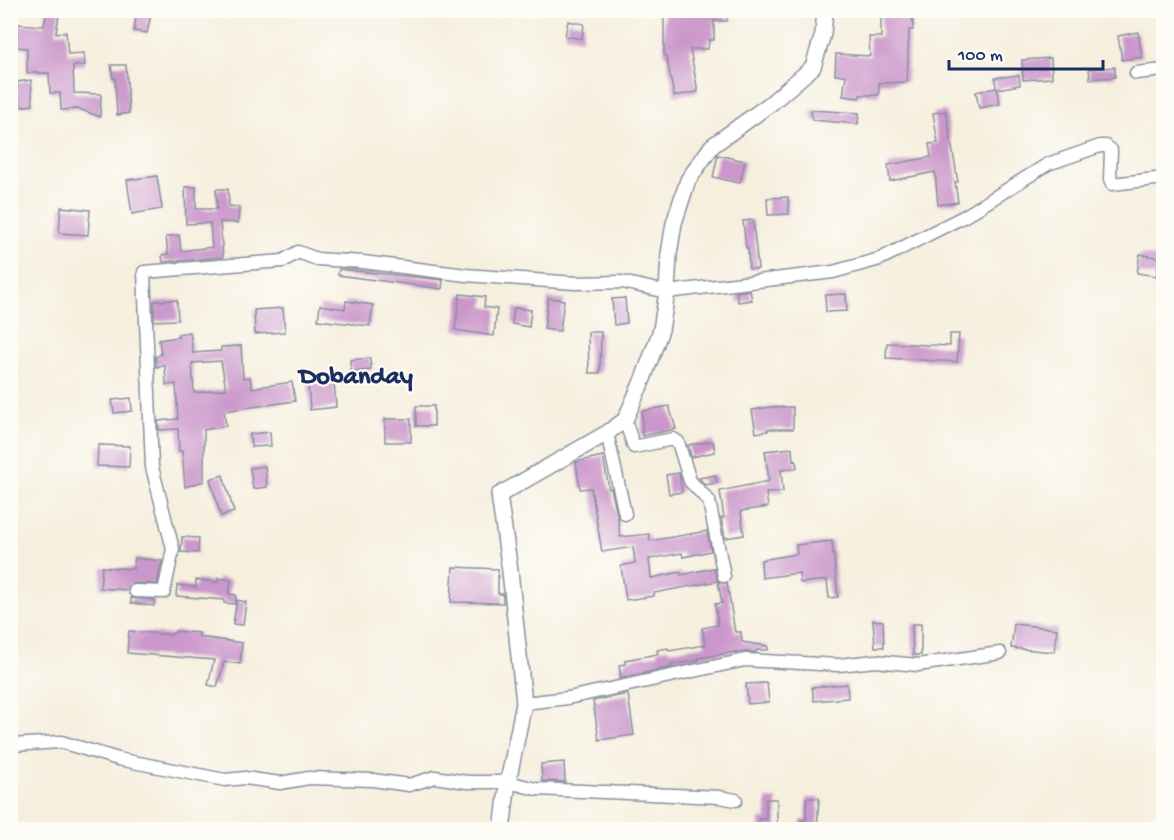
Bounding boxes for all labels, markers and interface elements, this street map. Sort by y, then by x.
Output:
scale bar [949,33,1104,71]
text: 100 m [957,46,1003,67]
district label: Dobanday [297,363,413,394]

